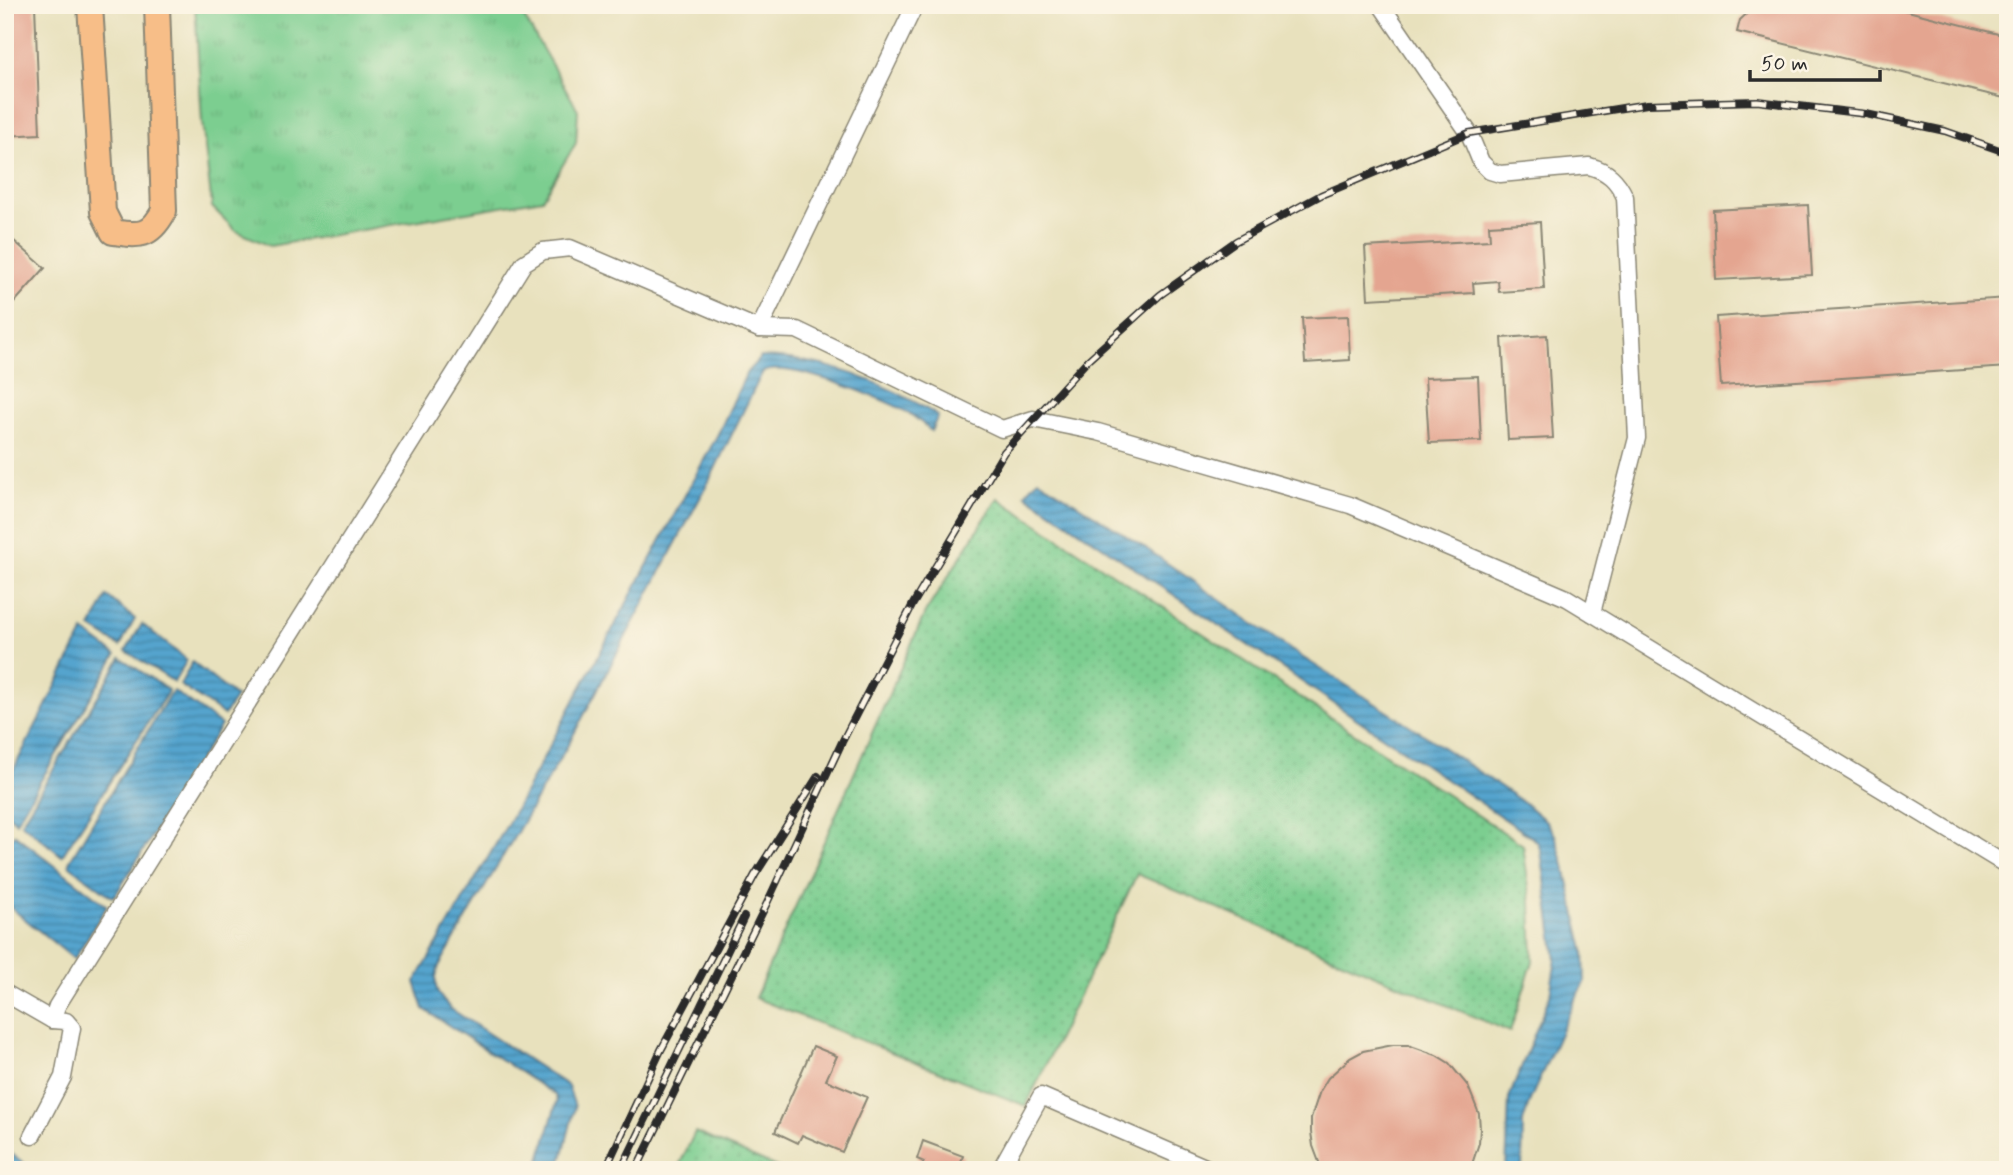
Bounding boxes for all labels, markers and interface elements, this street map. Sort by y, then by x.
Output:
scale bar [1750,38,1880,82]
text: 50 m [1761,50,1808,78]

